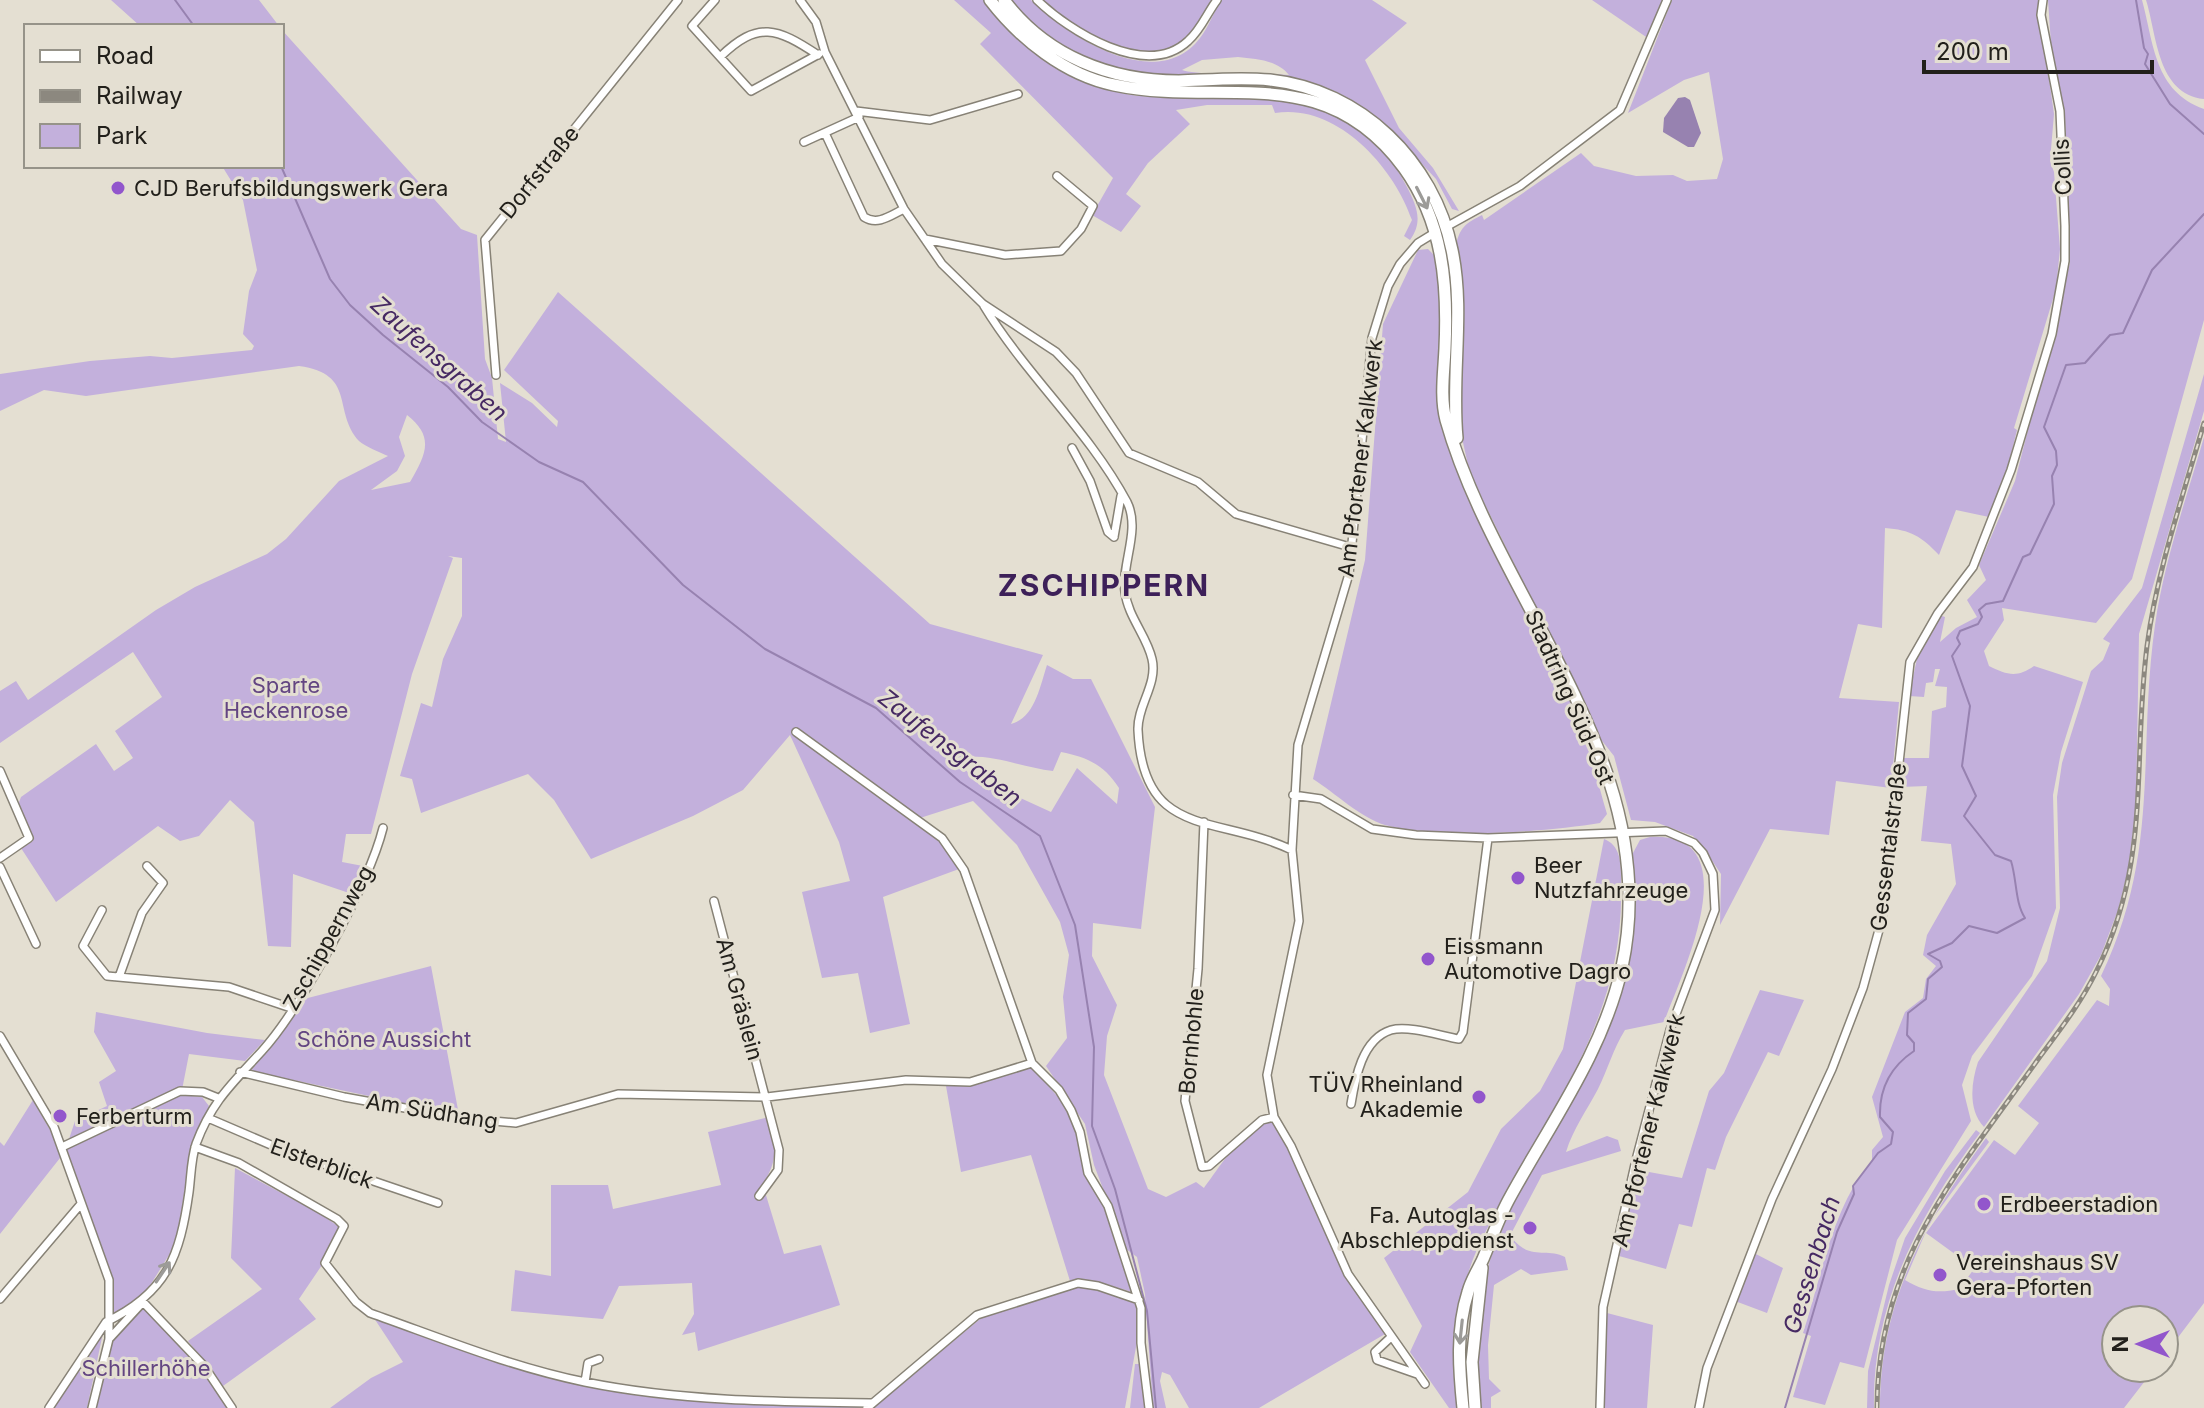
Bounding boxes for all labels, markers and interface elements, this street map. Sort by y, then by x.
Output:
legend [24,24,284,168]
scale bar [1924,24,2152,74]
text: 200 m [1936,37,2009,66]
text: Road [96,41,154,70]
text: Railway [96,81,183,110]
text: Park [96,121,147,150]
street label: Dorfstraße [494,121,584,223]
street label: Collis [2048,138,2076,196]
place label: CJD Berufsbildungswerk Gera [134,175,448,201]
marker: CJD Berufsbildungswerk Gera [109,179,127,197]
one-way arrow [1414,186,1430,210]
water label: Zaufensgraben [365,290,514,428]
street label: Am Pfortener Kalkwerk [1332,337,1388,579]
district label: ZSCHIPPERN [998,567,1210,603]
street label: Stadtring Süd-Ost [1520,606,1620,788]
park label: Sparte Heckenrose [224,672,348,723]
water label: Zaufensgraben [873,683,1028,813]
street label: Gessentalstraße [1865,761,1911,933]
place label: Beer Nutzfahrzeuge [1534,852,1688,903]
street label: Zschippernweg [277,861,379,1015]
marker: Beer Nutzfahrzeuge [1509,869,1527,887]
place label: Eissmann Automotive Dagro [1444,933,1631,984]
street label: Am Gräslein [711,935,769,1063]
marker: Eissmann Automotive Dagro [1419,950,1437,968]
street label: Bornhohle [1173,987,1209,1095]
street label: Am Pfortener Kalkwerk [1606,1011,1690,1249]
park label: Schöne Aussicht [297,1026,471,1052]
place label: TÜV Rheinland Akademie [1309,1071,1463,1122]
street label: Am Südhang [364,1088,500,1134]
marker: TÜV Rheinland Akademie [1470,1088,1488,1106]
place label: Ferberturm [76,1103,193,1129]
marker: Ferberturm [51,1107,69,1125]
street label: Elsterblick [267,1132,377,1194]
place label: Erdbeerstadion [2000,1191,2158,1217]
water label: Gessenbach [1777,1193,1846,1337]
marker: Erdbeerstadion [1975,1195,1993,1213]
place label: Fa. Autoglas - Abschleppdienst [1340,1202,1514,1253]
marker: Fa. Autoglas - Abschleppdienst [1521,1219,1539,1237]
place label: Vereinshaus SV Gera-Pforten [1956,1249,2119,1300]
one-way arrow [155,1262,172,1284]
marker: Vereinshaus SV Gera-Pforten [1931,1266,1949,1284]
north arrow [2100,1304,2180,1384]
one-way arrow [1454,1318,1469,1345]
text: N [2107,1336,2133,1352]
park label: Schillerhöhe [81,1355,211,1381]

